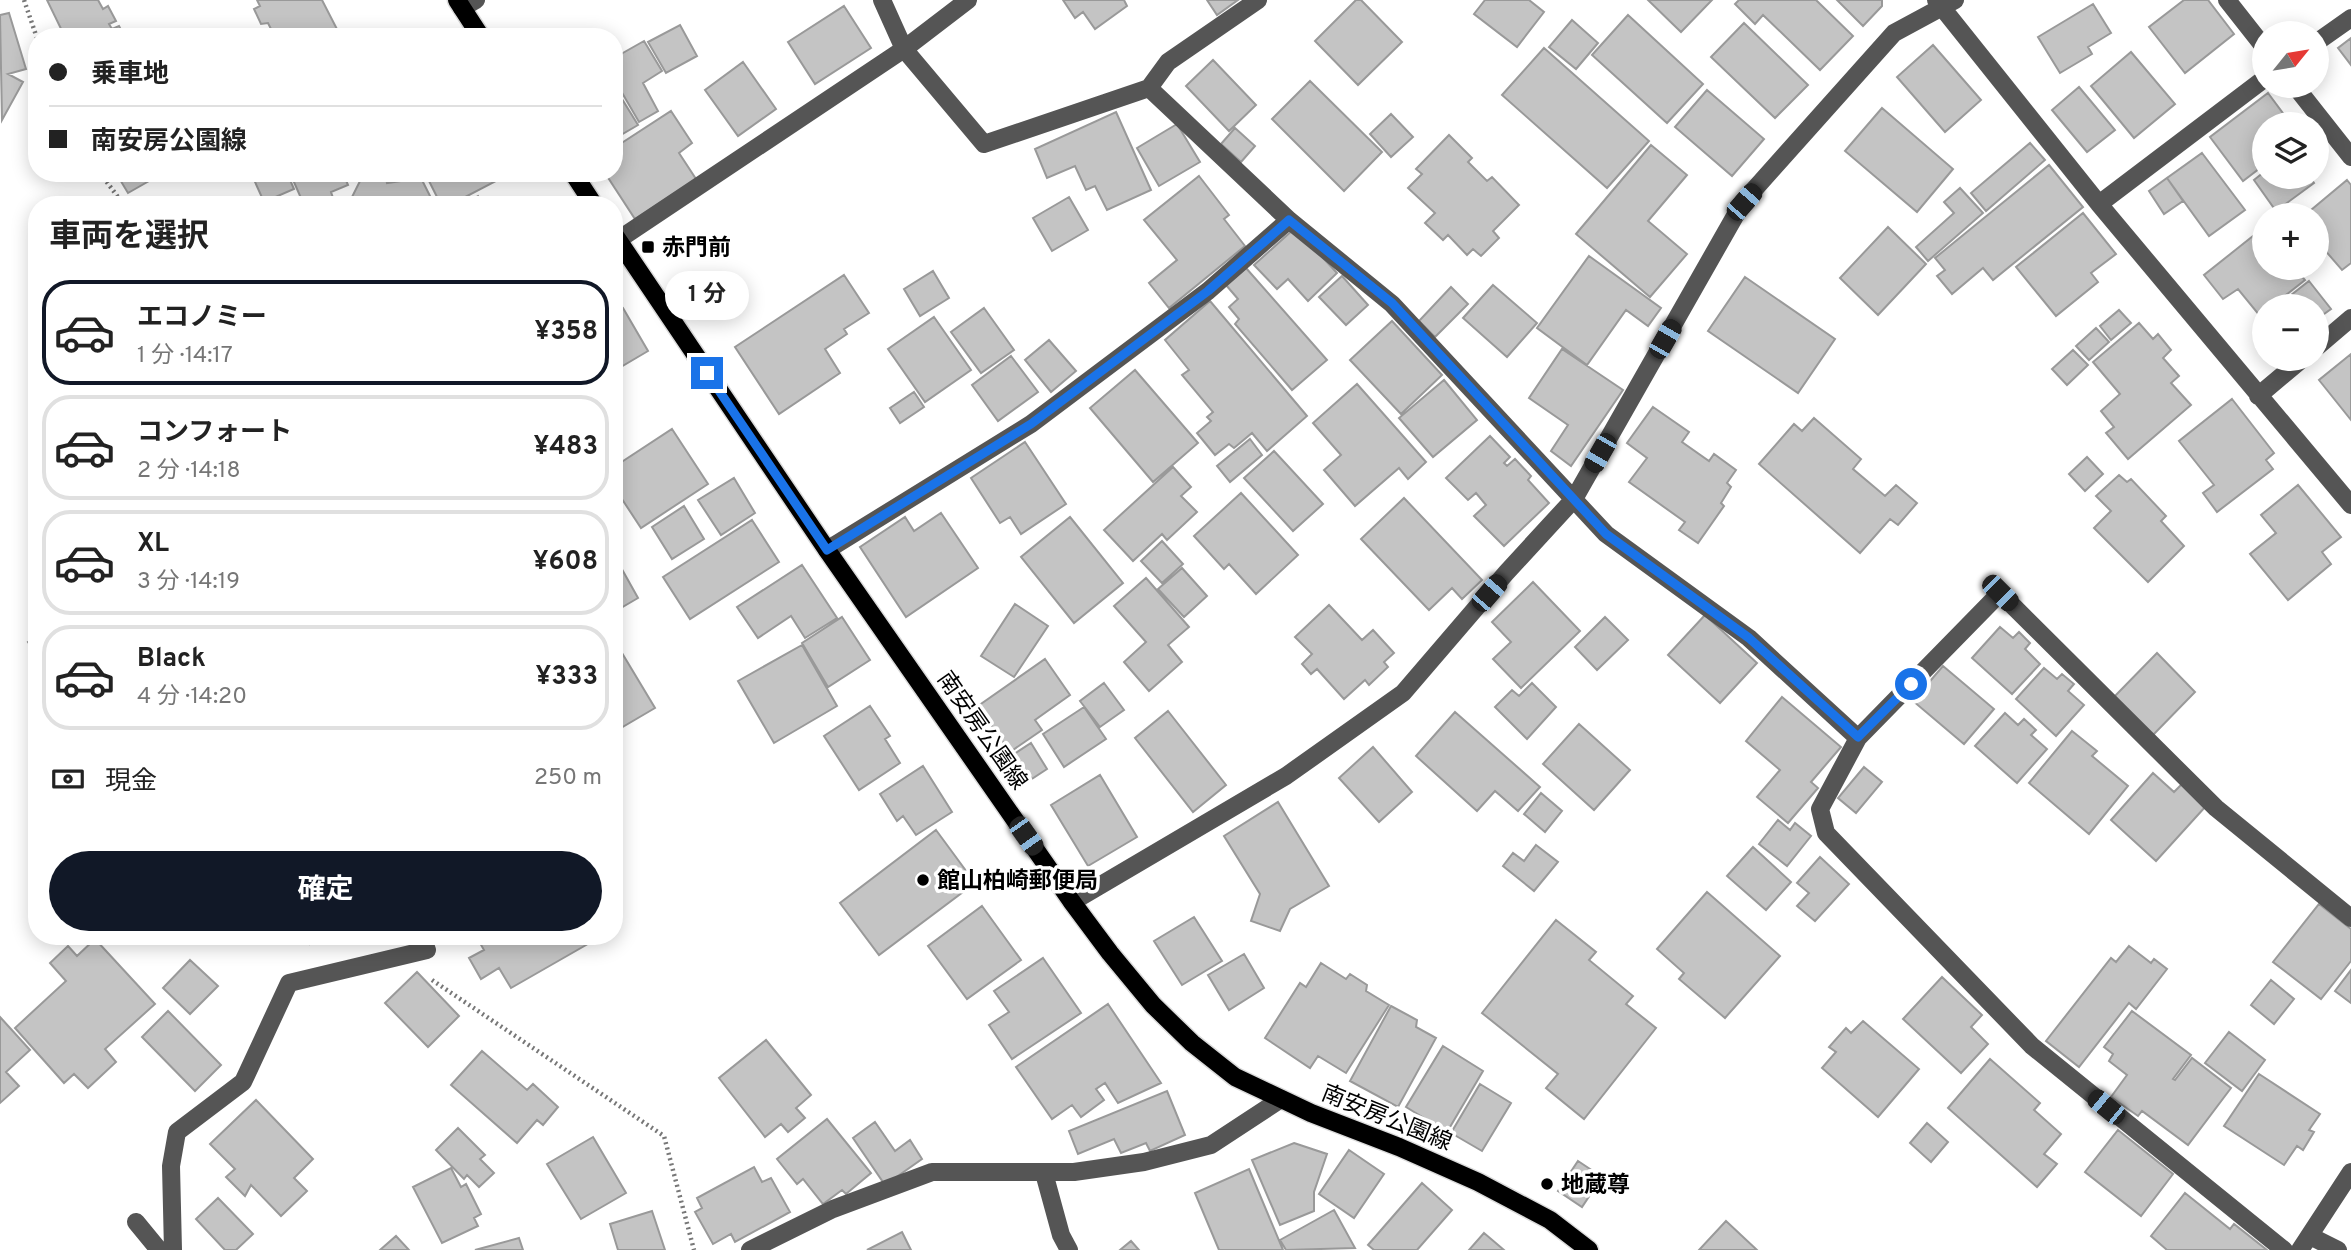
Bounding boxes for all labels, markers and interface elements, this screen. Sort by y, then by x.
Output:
north arrow [2252,21,2329,98]
map controls [2252,21,2329,371]
text: 乗車地 [91,59,169,92]
button: layers [2252,112,2329,189]
text: 南安房公園線 [91,126,247,159]
car [1723,179,1766,225]
button: + [2252,203,2329,280]
text: 車両を選択 [49,218,209,258]
place label: 赤門前 [662,235,731,264]
marker: 赤門前 [640,239,656,255]
callout: 1 分 [665,272,749,320]
text: 1 分 [688,281,726,310]
button: − [2252,294,2329,371]
icon: car [53,301,116,364]
text: エコノミー [137,302,267,335]
text: ¥358 [534,316,598,349]
car [1646,316,1685,362]
text: 1 分 · 14:17 [137,342,233,371]
route end [691,357,723,389]
icon: car [53,416,116,479]
text: コンフォート [137,417,292,450]
car [1581,430,1620,476]
text: ¥483 [534,431,598,464]
text: 2 分 · 14:18 [137,457,241,486]
text: XL [137,528,169,561]
icon: car [53,531,116,594]
text: ¥608 [533,546,598,579]
text: 3 分 · 14:19 [137,568,240,597]
car [1468,570,1511,616]
car [1978,571,2023,615]
text: Black [137,643,206,676]
icon: car [53,646,116,709]
text: ¥333 [535,661,598,694]
street label: 南安房公園線 [929,667,1032,796]
route start [1895,668,1927,700]
text: 4 分 · 14:20 [137,683,247,712]
icon: cash [49,760,87,798]
text: 250 m [534,764,602,793]
text: 現金 [105,766,157,799]
car [1006,813,1047,859]
button: 確定 [49,851,602,931]
place label: 館山柏崎郵便局 [937,868,1098,897]
marker: 館山柏崎郵便局 [915,872,931,888]
street label: 南安房公園線 [1317,1080,1455,1159]
car [2084,1086,2129,1128]
place label: 地蔵尊 [1561,1172,1630,1201]
marker: 地蔵尊 [1539,1176,1555,1192]

